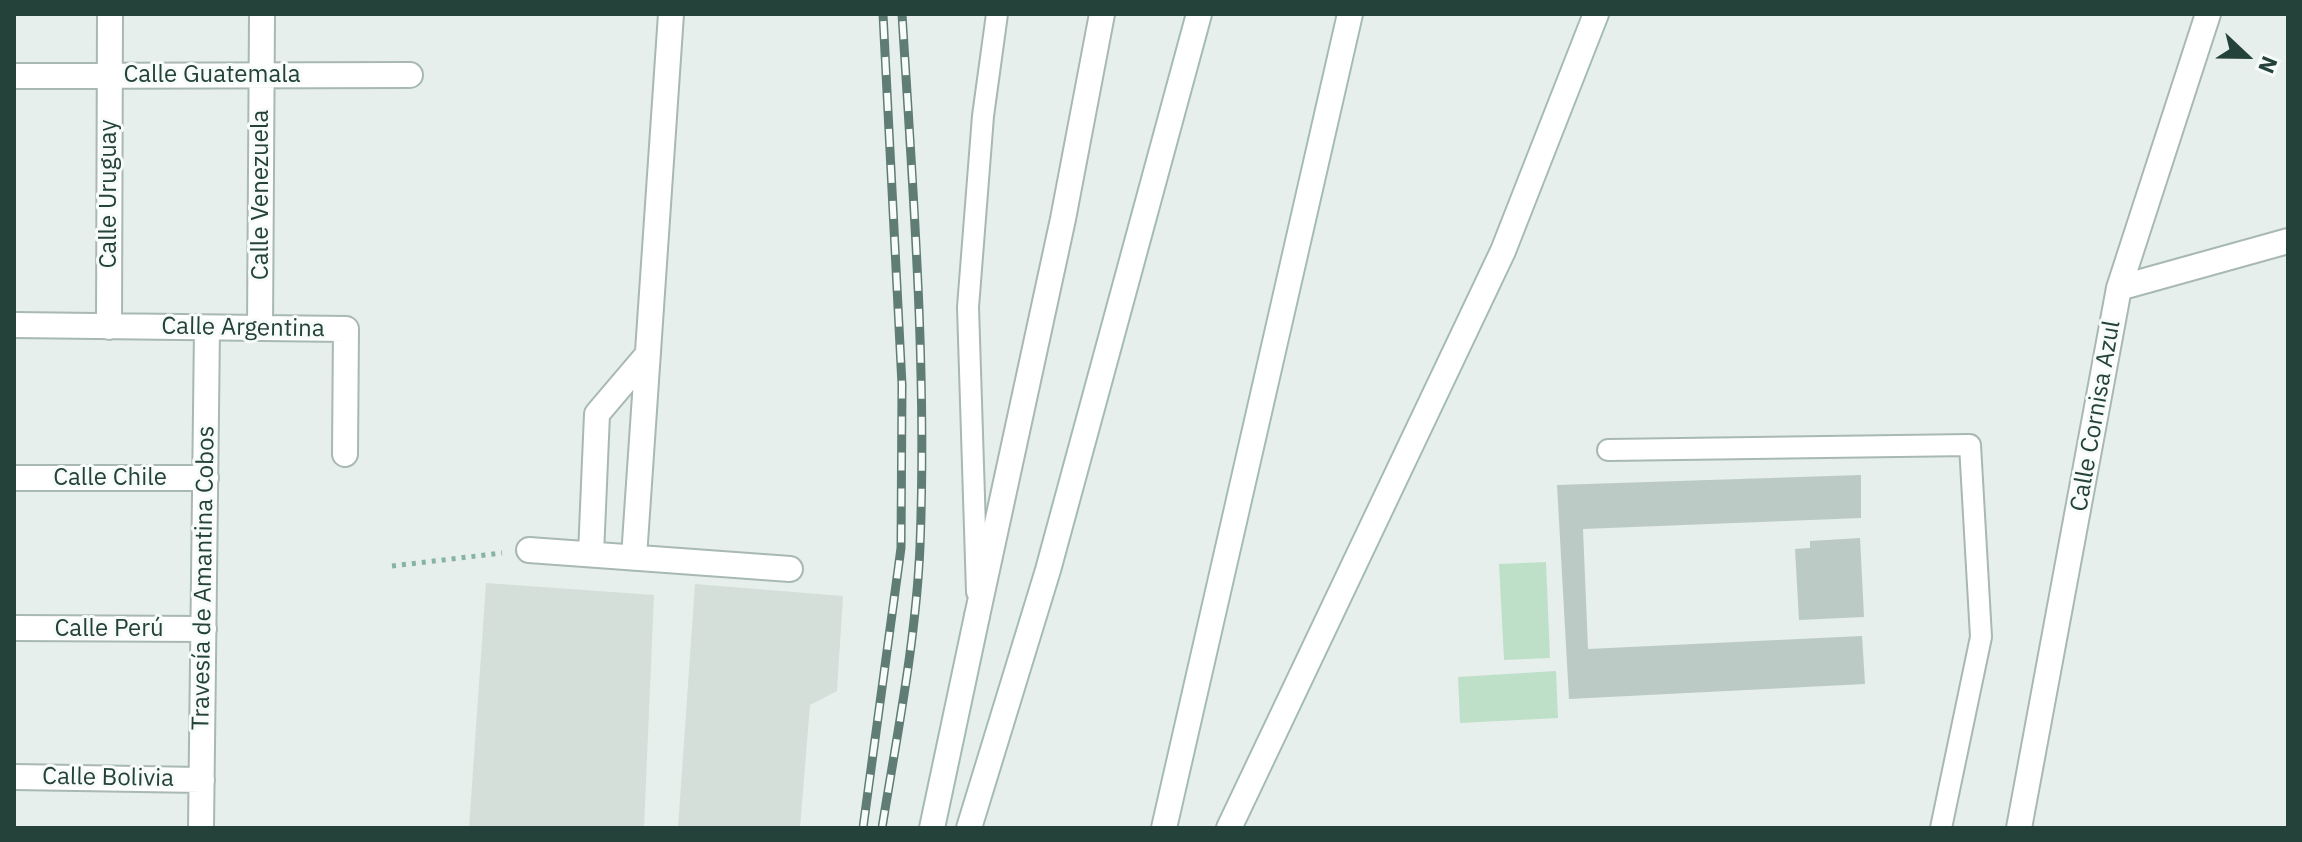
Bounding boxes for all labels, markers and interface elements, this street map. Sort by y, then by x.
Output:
north arrow [2206,16,2286,96]
text: N [2252,52,2285,78]
street label: Calle Guatemala [123,61,301,89]
street label: Calle Venezuela [247,110,275,280]
street label: Calle Uruguay [95,119,123,269]
street label: Calle Argentina [161,312,325,344]
street label: Calle Cornisa Azul [2065,318,2127,514]
street label: Travesía de Amantina Cobos [187,426,221,730]
street label: Calle Chile [53,464,167,492]
street label: Calle Perú [54,615,164,643]
street label: Calle Bolivia [42,762,174,794]

